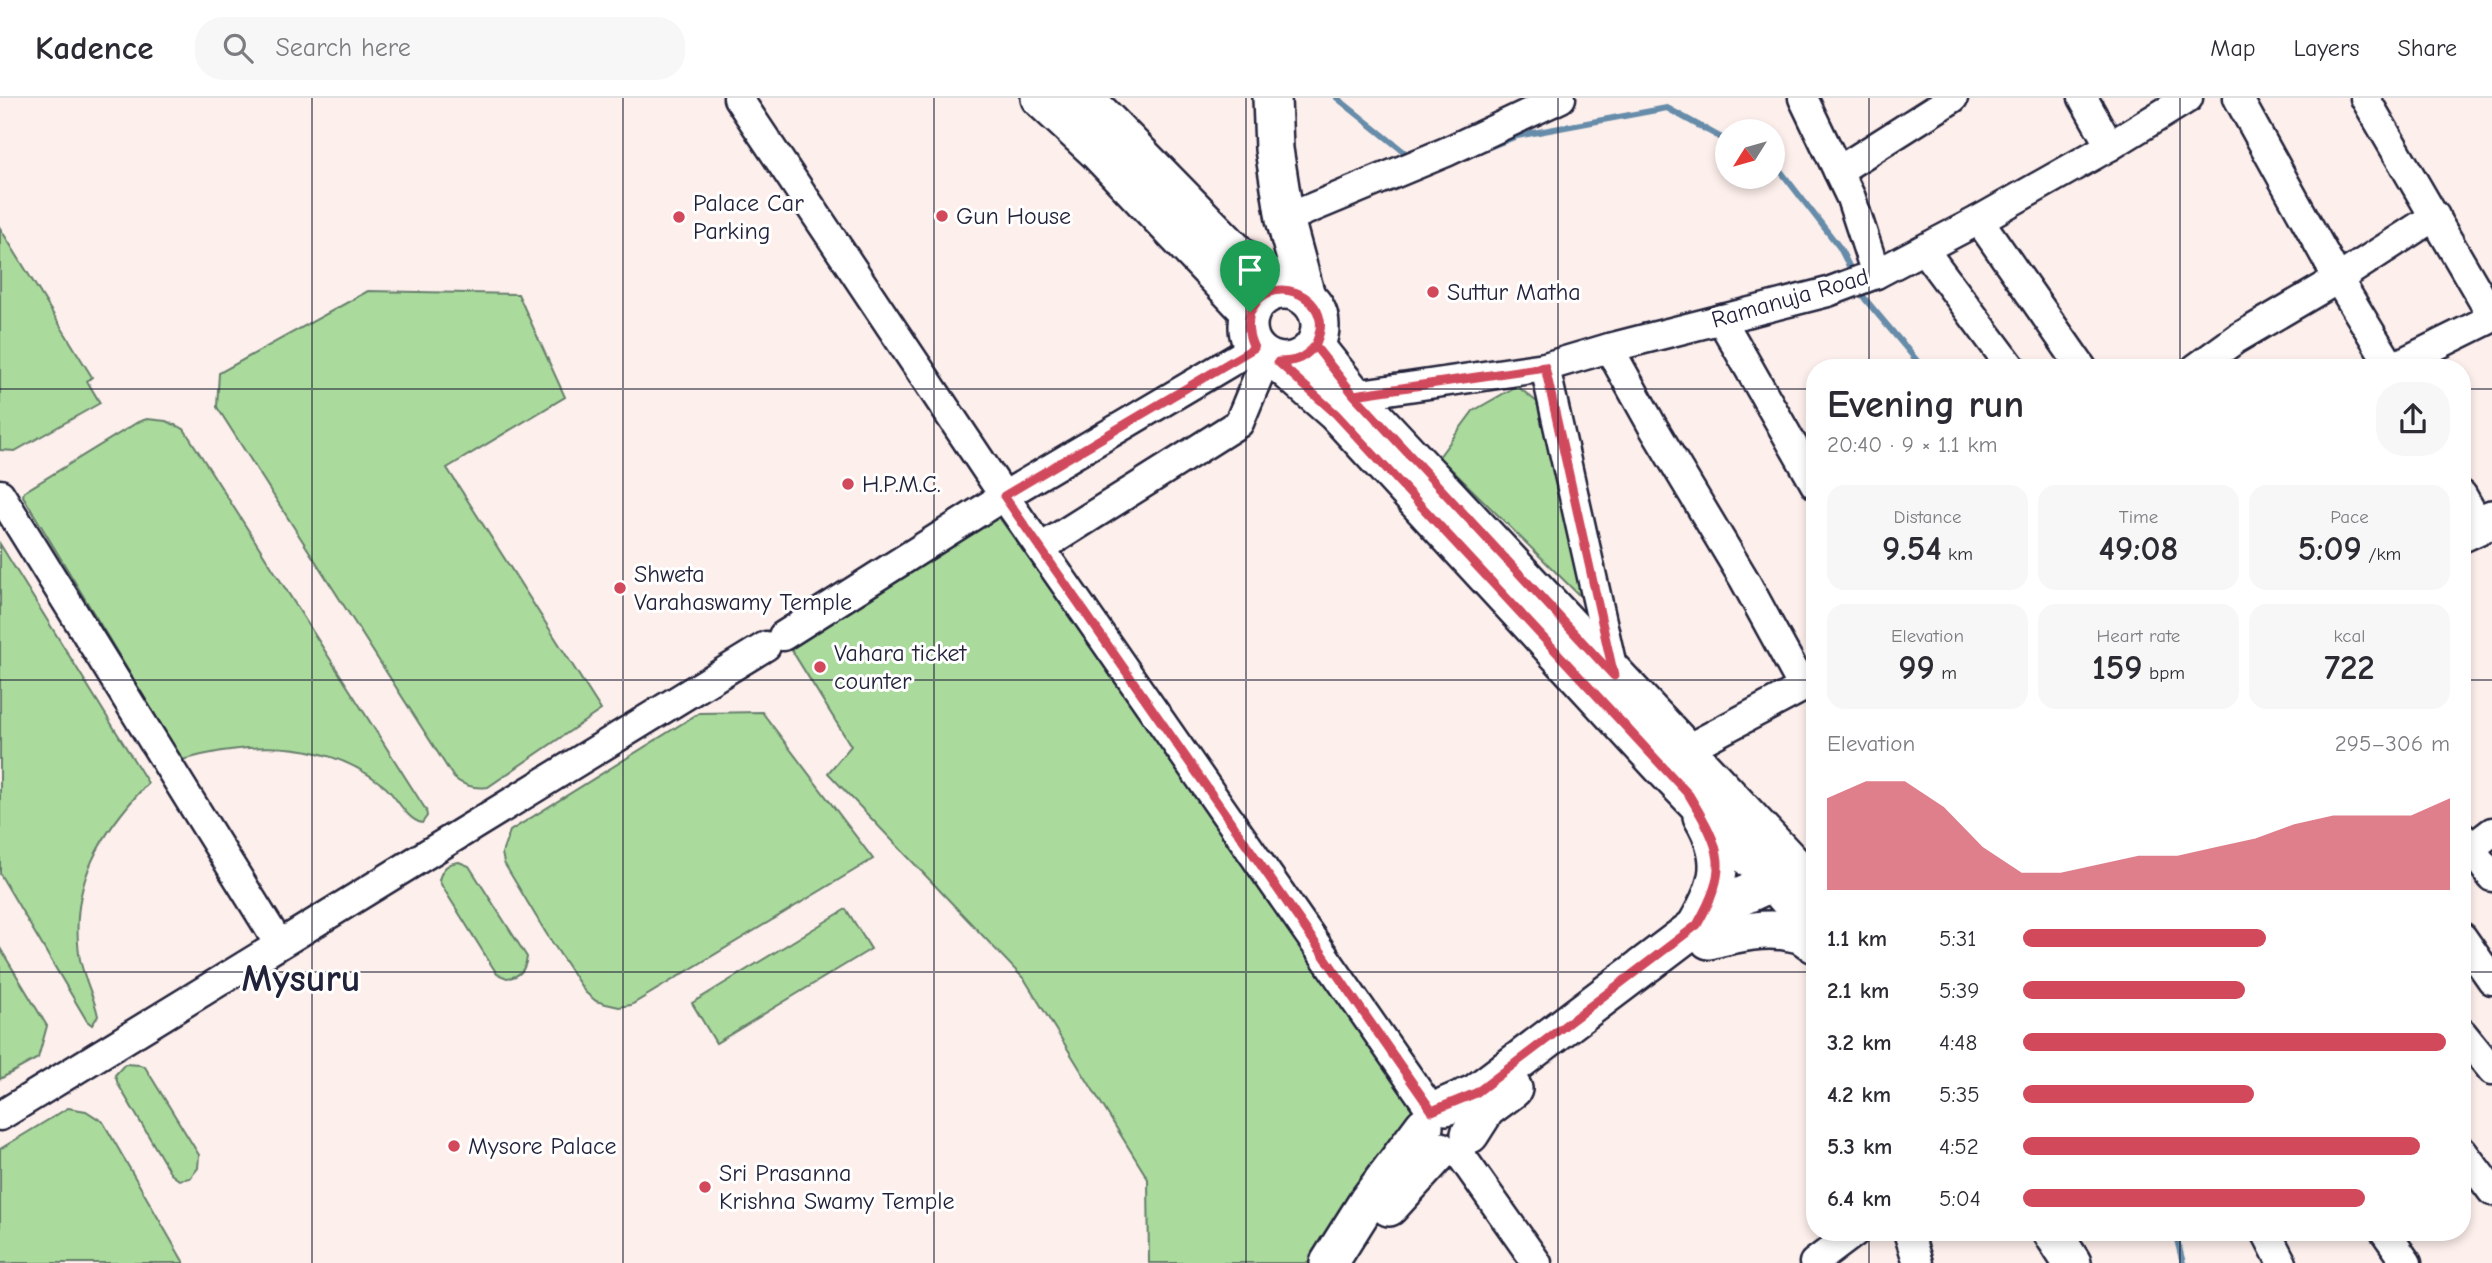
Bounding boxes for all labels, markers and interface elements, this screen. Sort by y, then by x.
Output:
search box [195,17,685,80]
text: Kadence [35,29,153,67]
icon: search [219,29,257,67]
text: Search here [275,33,411,63]
text: Map [2210,34,2256,62]
text: Layers [2294,34,2359,62]
text: Share [2397,34,2457,62]
north arrow [1715,119,1785,189]
map controls [1715,119,1785,189]
place label: Palace Car Parking [693,189,804,245]
place label: Gun House [956,202,1071,230]
marker: Gun House [934,208,950,224]
marker: Palace Car Parking [671,209,687,225]
pin [1220,240,1280,312]
icon: arrive [1231,251,1269,289]
street label: Ramanuja Road [1708,262,1872,334]
place label: Suttur Matha [1447,278,1581,306]
marker: Suttur Matha [1425,284,1441,300]
button: share [2376,382,2450,456]
text: Evening run [1827,383,2024,427]
text: 20:40 · 9 × 1.1 km [1827,431,1998,458]
place label: H.P.M.C. [862,470,941,498]
marker: H.P.M.C. [840,476,856,492]
text: Distance [1893,506,1962,528]
text: Time [2119,506,2158,528]
text: Pace [2330,506,2369,528]
text: 9.54 [1882,528,1942,569]
text: 49:08 [2099,528,2178,569]
text: 5:09 [2298,528,2362,569]
text: km [1942,543,1973,565]
text: /km [2362,543,2401,565]
place label: Shweta Varahaswamy Temple [634,560,852,616]
marker: Shweta Varahaswamy Temple [612,580,628,596]
text: Elevation [1891,625,1964,647]
text: Heart rate [2097,625,2180,647]
text: kcal [2334,625,2365,647]
place label: Vahara ticket counter [834,639,968,695]
text: 99 [1898,647,1935,688]
text: 159 [2092,647,2143,688]
text: 722 [2324,647,2375,688]
marker: Vahara ticket counter [812,659,828,675]
text: m [1935,662,1957,684]
text: bpm [2143,662,2185,684]
text: Elevation [1827,730,1915,757]
text: 295–306 m [2335,730,2450,757]
text: 1.1 km [1827,925,1887,952]
text: 5:31 [1939,925,1976,952]
district label: Mysuru [242,957,360,1001]
text: 2.1 km [1827,977,1889,1004]
text: 5:39 [1939,977,1979,1004]
text: 3.2 km [1827,1029,1892,1056]
text: 4:48 [1939,1029,1977,1056]
text: 4.2 km [1827,1081,1891,1108]
text: 5:35 [1939,1081,1980,1108]
place label: Mysore Palace [468,1132,617,1160]
text: 5.3 km [1827,1133,1892,1160]
text: 4:52 [1939,1133,1979,1160]
marker: Mysore Palace [446,1138,462,1154]
place label: Sri Prasanna Krishna Swamy Temple [719,1159,955,1215]
marker: Sri Prasanna Krishna Swamy Temple [697,1179,713,1195]
text: 6.4 km [1827,1185,1892,1212]
text: 5:04 [1939,1185,1981,1212]

